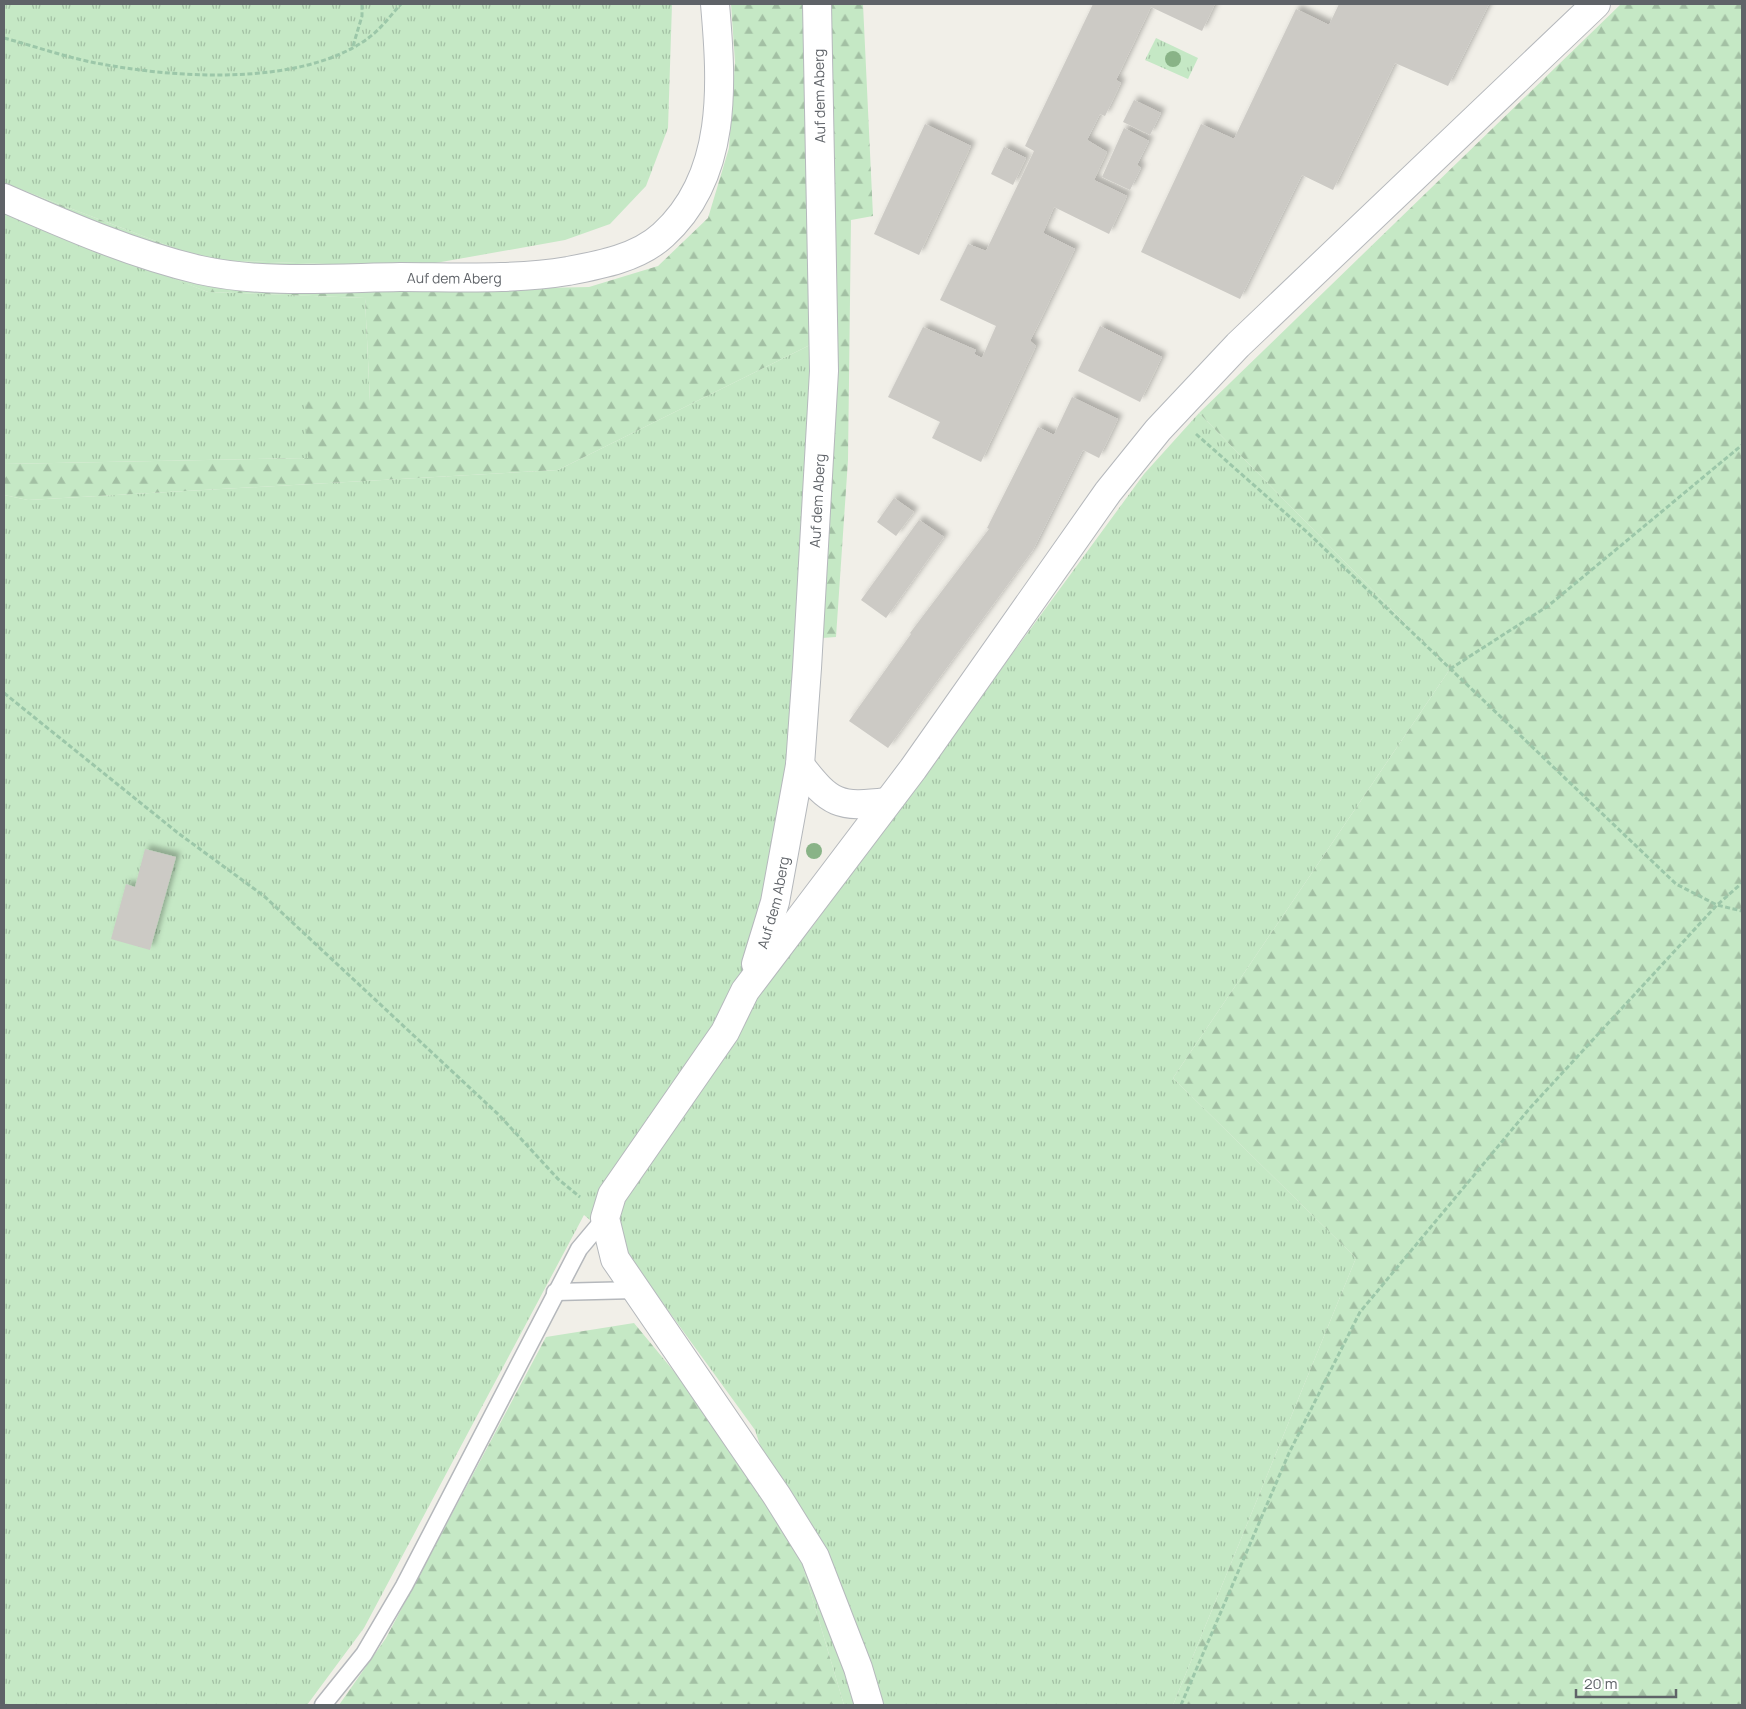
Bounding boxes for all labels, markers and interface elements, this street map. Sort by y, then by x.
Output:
street label: Auf dem Aberg [809,49,829,143]
street label: Auf dem Aberg [407,268,502,287]
street label: Auf dem Aberg [804,453,829,548]
street label: Auf dem Aberg [752,855,793,951]
scale bar [1576,1666,1676,1698]
text: 20 m [1584,1673,1617,1694]

